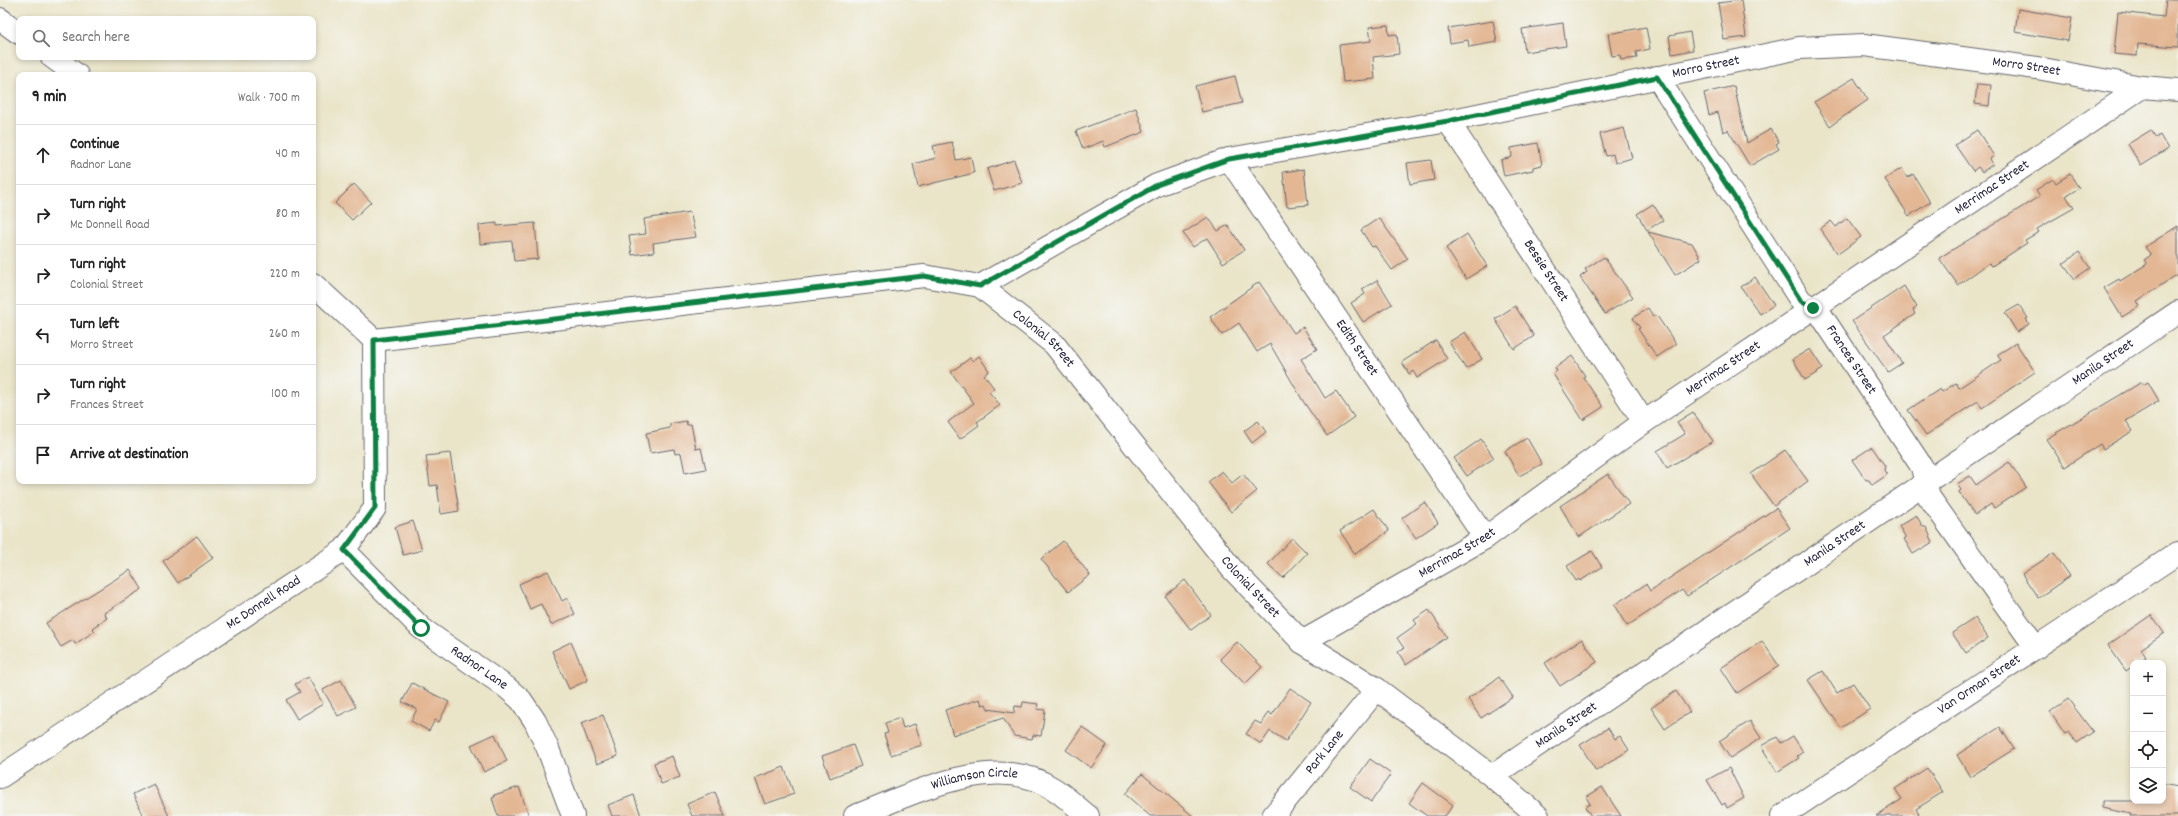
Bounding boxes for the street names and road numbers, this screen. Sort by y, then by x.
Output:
street label: Morro Street [1670,51,1741,84]
street label: Morro Street [1991,52,2062,82]
street label: Merrimac Street [1951,155,2034,220]
street label: Bessie Street [1518,236,1573,306]
street label: Colonial Street [1008,305,1079,372]
street label: Edith Street [1330,316,1383,380]
street label: Frances Street [1821,321,1881,399]
street label: Manila Street [2068,334,2138,391]
street label: Merrimac Street [1682,336,1765,401]
street label: Manila Street [1800,516,1870,572]
street label: Merrimac Street [1415,523,1500,584]
street label: Colonial Street [1216,552,1284,623]
street label: Mc Donnell Road [222,571,305,635]
street label: Radnor Lane [446,641,512,695]
street label: Van Orman Street [1934,650,2025,720]
street label: Manila Street [1532,697,1602,754]
street label: Park Lane [1301,726,1349,779]
street label: Williamson Circle [929,763,1019,796]

